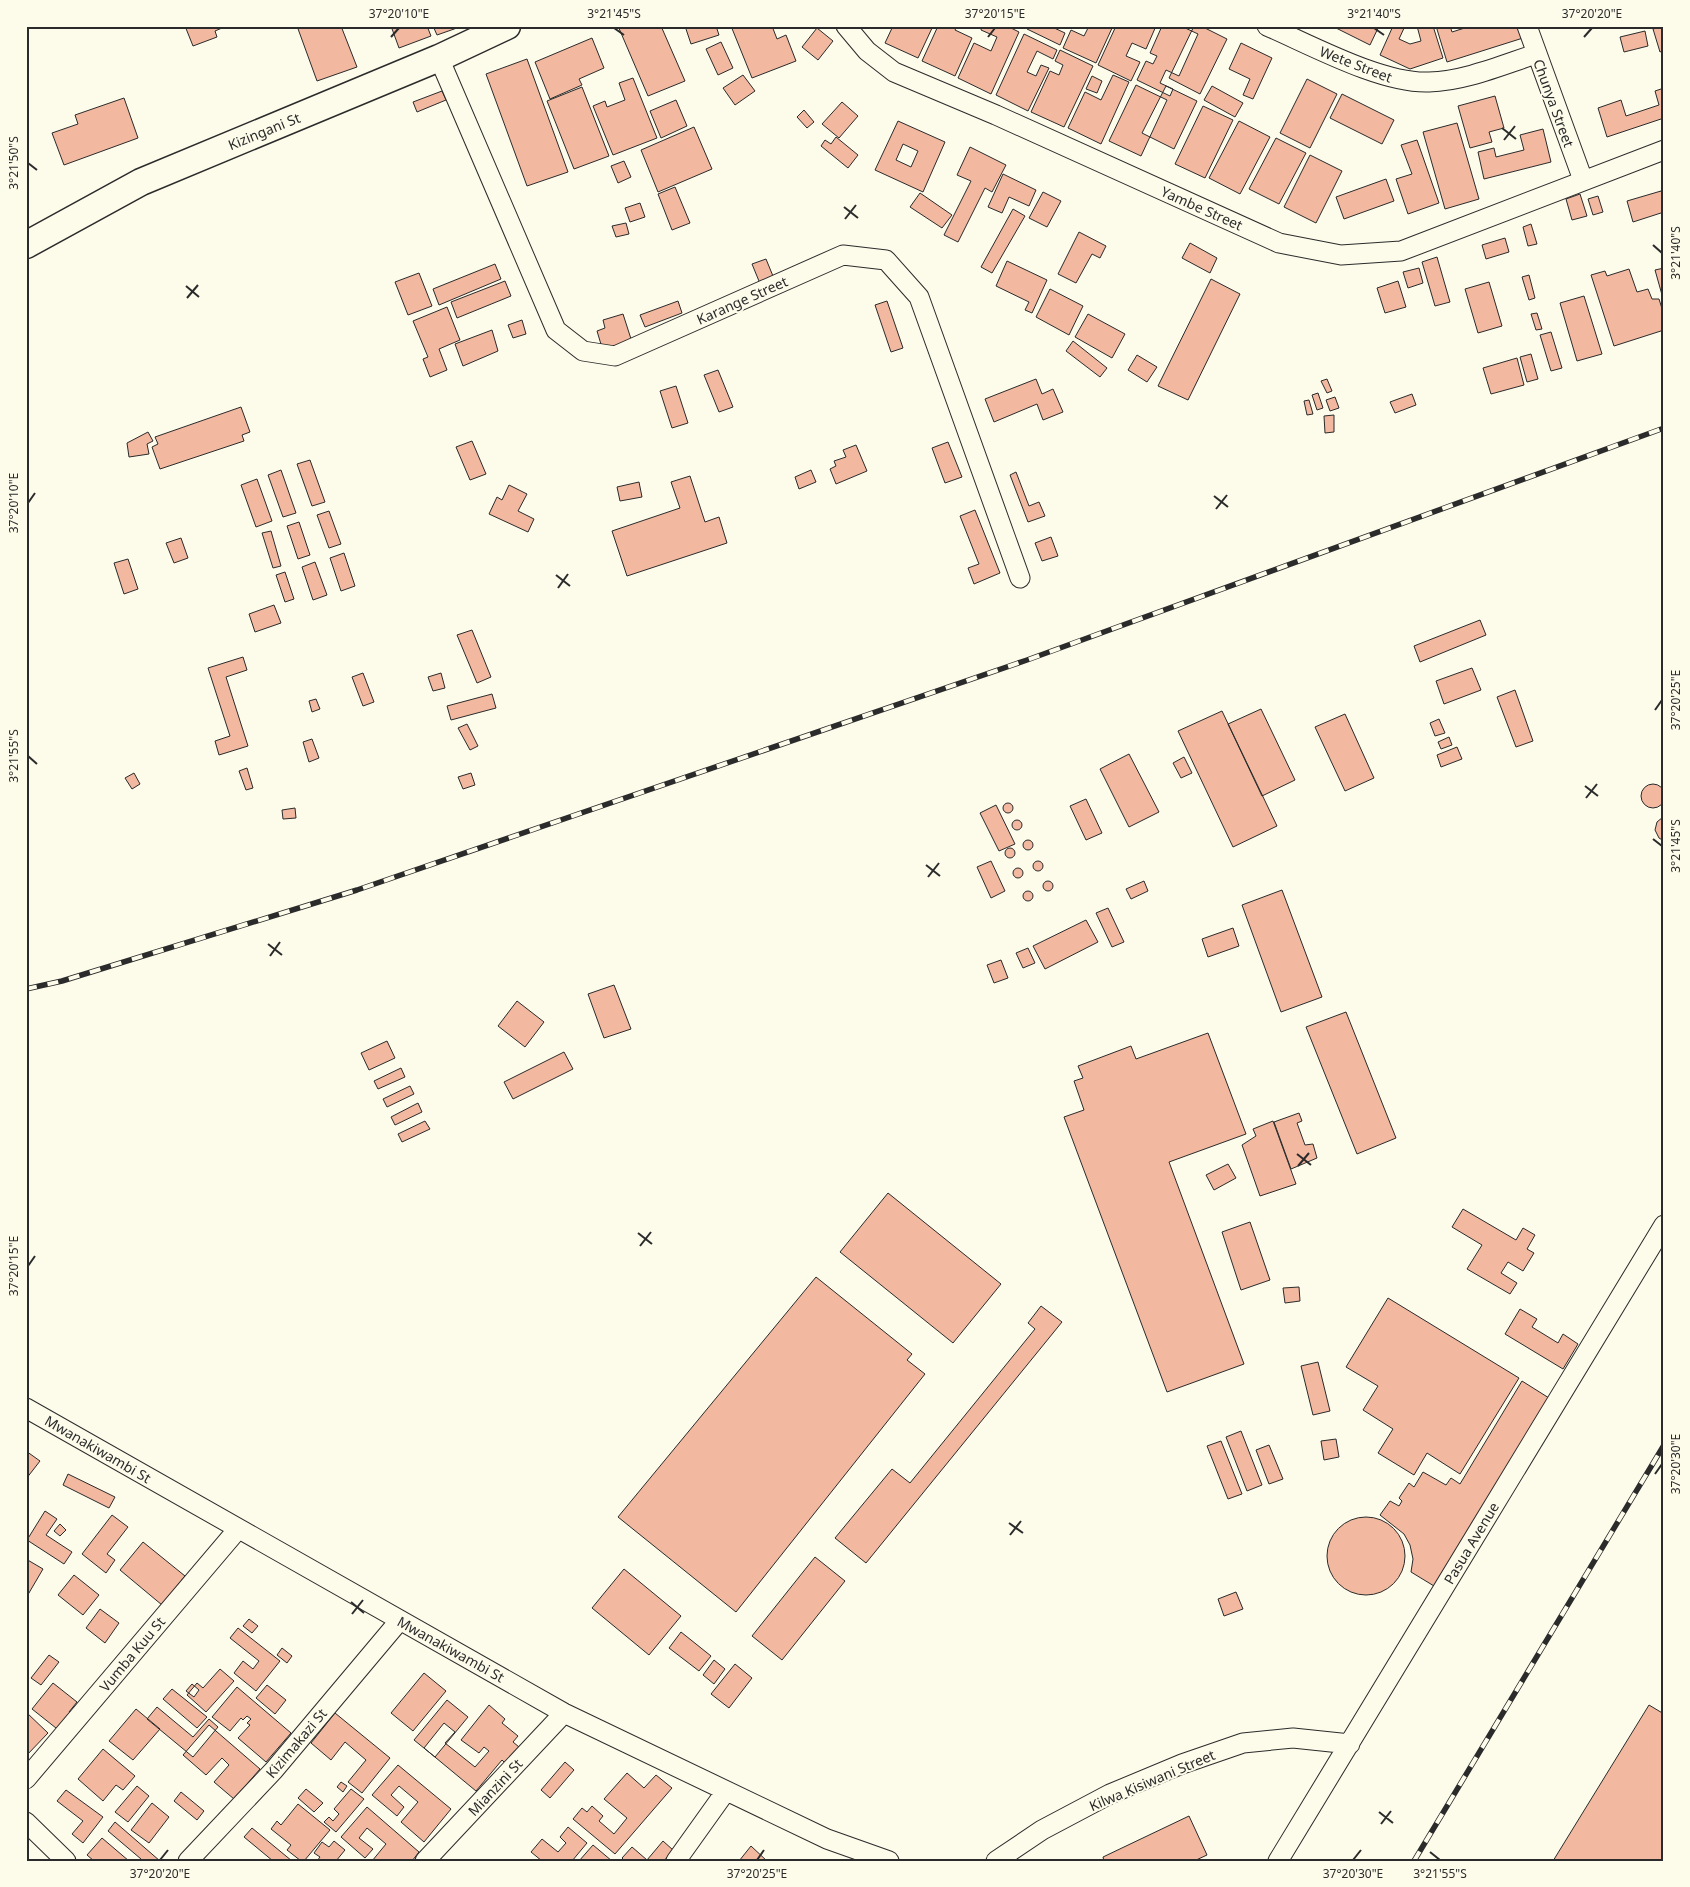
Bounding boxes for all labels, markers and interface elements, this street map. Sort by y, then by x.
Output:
text: 37°20'10"E [369,5,429,22]
text: 3°21'45"S [587,5,641,22]
text: 37°20'15"E [965,5,1025,22]
text: 3°21'40"S [1347,5,1401,22]
text: 37°20'20"E [1562,5,1622,22]
street label: Wete Street [1317,41,1395,87]
street label: Chunya Street [1529,56,1579,150]
street label: Kizingani St [225,108,303,154]
text: 3°21'50"S [5,136,22,190]
street label: Yambe Street [1158,182,1246,234]
text: 3°21'40"S [1667,226,1684,280]
street label: Karange Street [693,271,791,329]
text: 37°20'10"E [5,473,22,533]
text: 37°20'25"E [1667,670,1684,730]
text: 3°21'55"S [5,729,22,783]
text: 3°21'45"S [1667,819,1684,873]
text: 37°20'15"E [5,1236,22,1296]
street label: Mwanakiwambi St [41,1411,155,1487]
text: 37°20'30"E [1667,1434,1684,1494]
street label: Pasua Avenue [1439,1498,1503,1587]
street label: Vumba Kuu St [95,1612,169,1696]
street label: Mwanakiwambi St [394,1612,508,1686]
street label: Kizimakazi St [261,1704,331,1782]
street label: Kilwa Kisiwani Street [1086,1745,1218,1815]
street label: Mianzini St [464,1754,526,1820]
text: 37°20'20"E [130,1865,190,1882]
text: 37°20'25"E [727,1865,787,1882]
text: 37°20'30"E [1323,1865,1383,1882]
text: 3°21'55"S [1413,1865,1467,1882]

